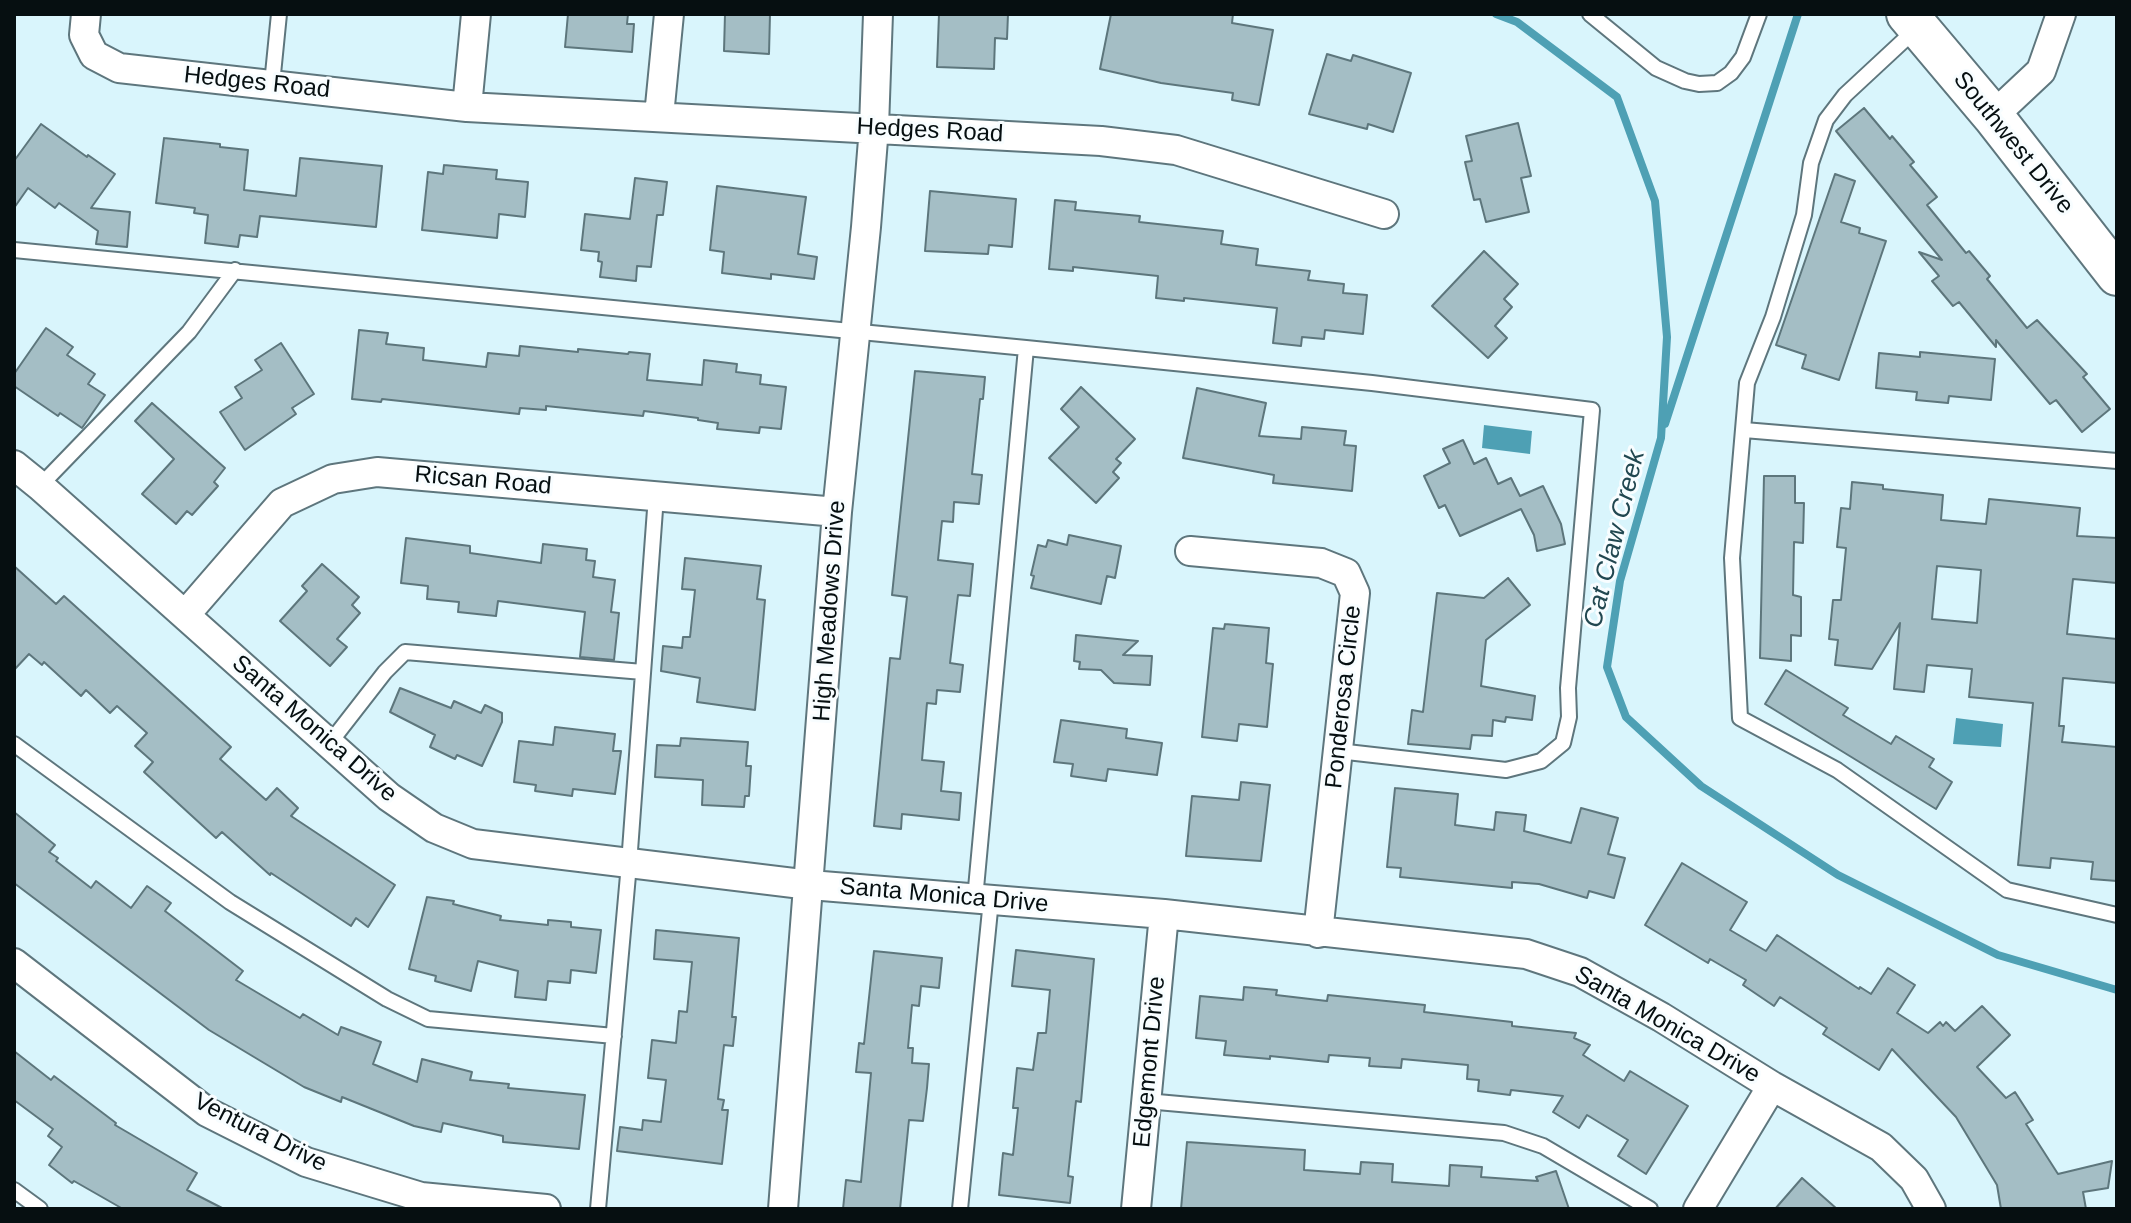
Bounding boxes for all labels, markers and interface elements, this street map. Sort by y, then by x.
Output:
street label: Hedges Road [183,61,331,105]
street label: Southwest Drive [1947,66,2079,220]
street label: Hedges Road [856,113,1004,149]
water label: Cat Claw Creek [1578,447,1652,631]
street label: Ricsan Road [413,461,553,501]
street label: High Meadows Drive [808,500,852,722]
street label: Ponderosa Circle [1320,604,1368,790]
street label: Santa Monica Drive [226,649,402,809]
street label: Santa Monica Drive [838,873,1050,919]
street label: Santa Monica Drive [1569,960,1765,1090]
street label: Edgemont Drive [1128,975,1172,1149]
street label: Ventura Drive [189,1087,331,1179]

